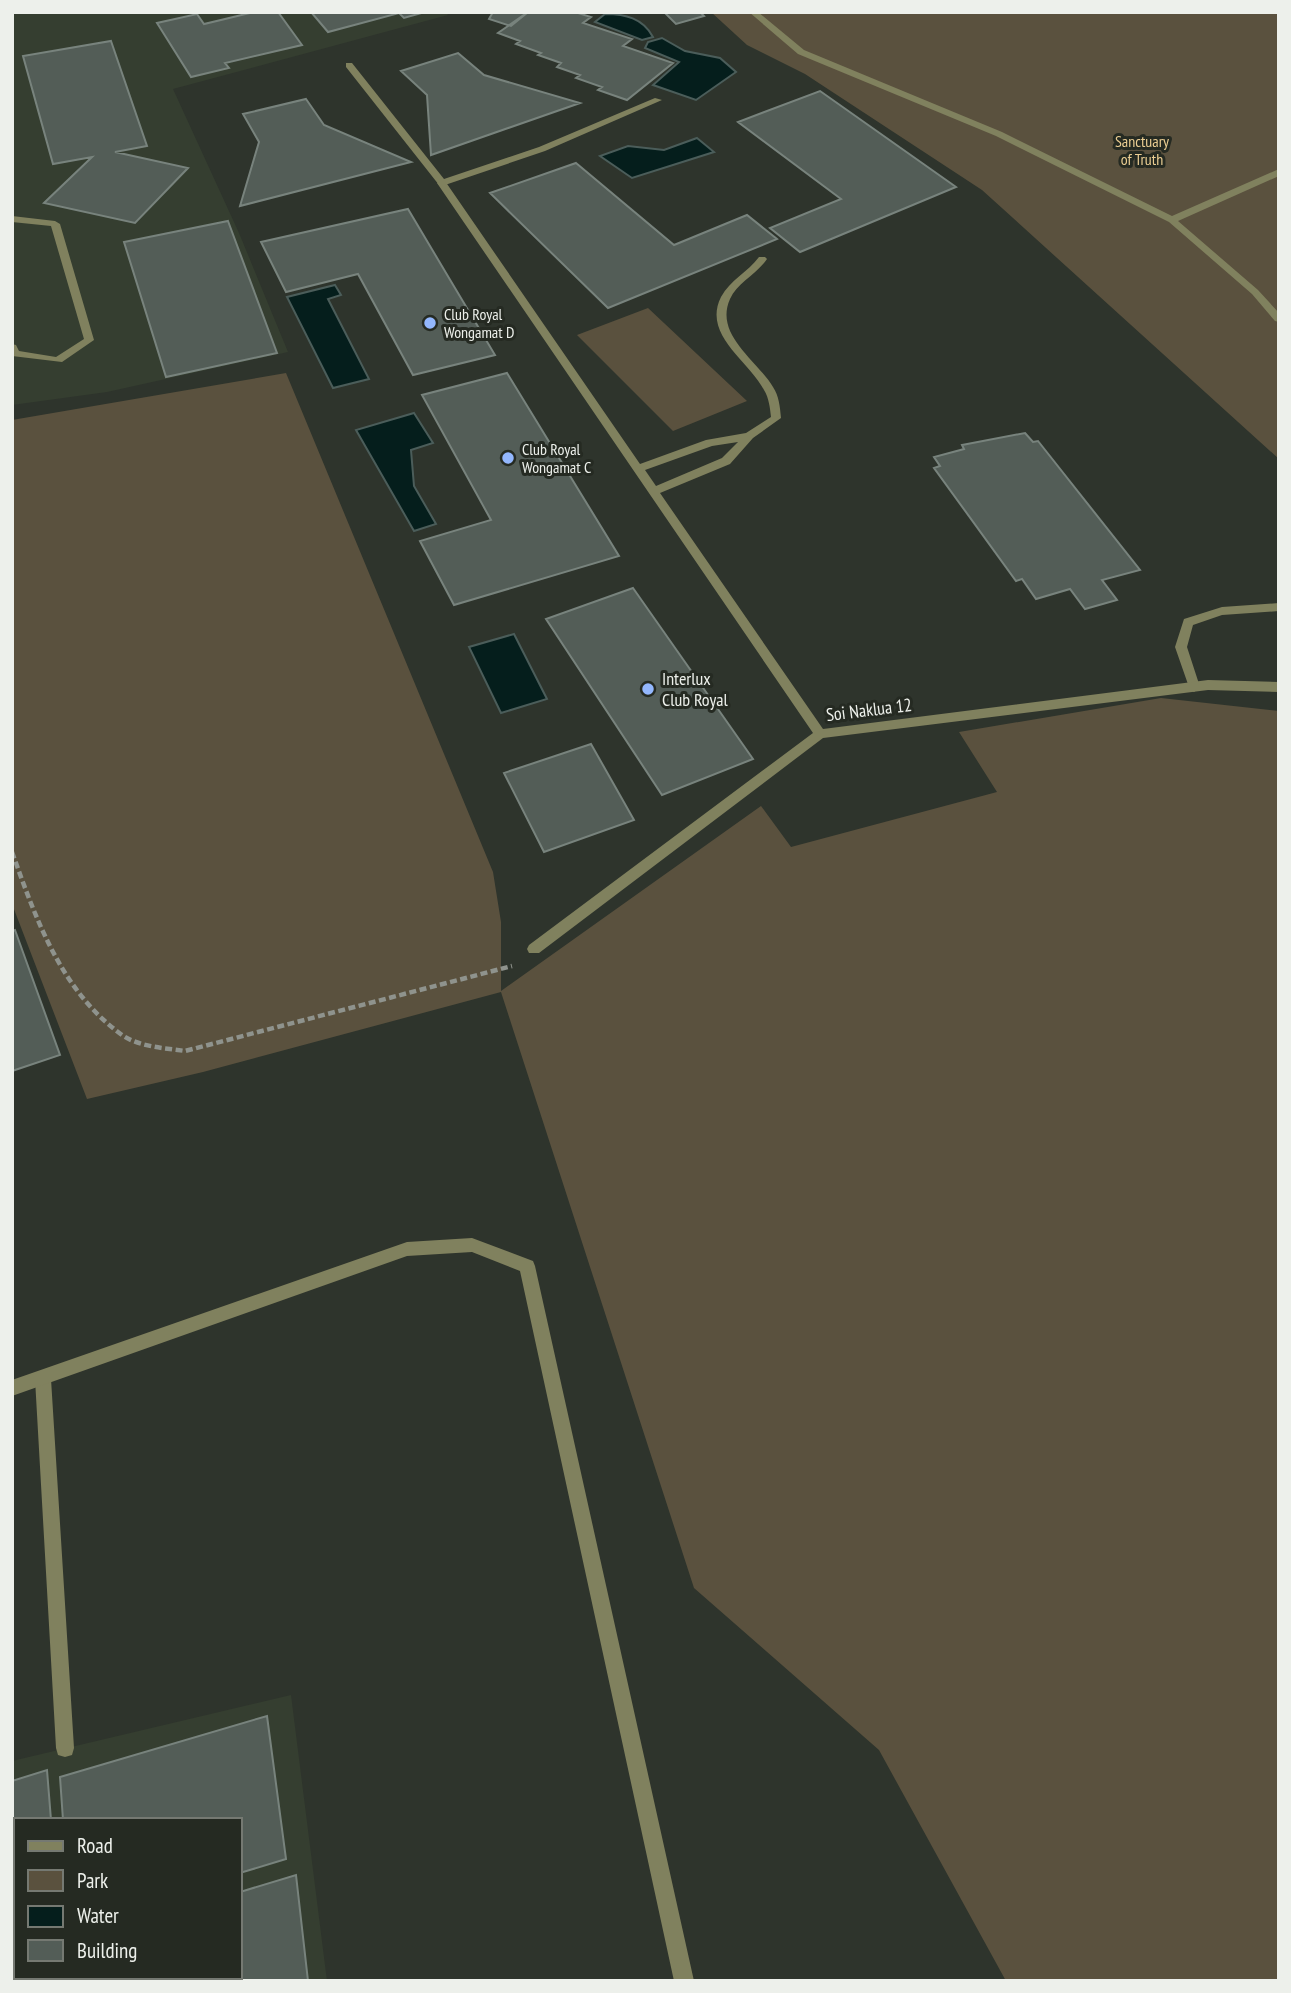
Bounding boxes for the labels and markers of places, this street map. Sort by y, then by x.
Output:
place label: Club Royal Wongamat D [444,304,514,342]
marker: Club Royal Wongamat D [422,315,438,331]
place label: Club Royal Wongamat C [522,439,591,477]
marker: Club Royal Wongamat C [500,450,516,466]
place label: Interlux Club Royal [662,667,728,711]
marker: Interlux Club Royal [640,681,656,697]

